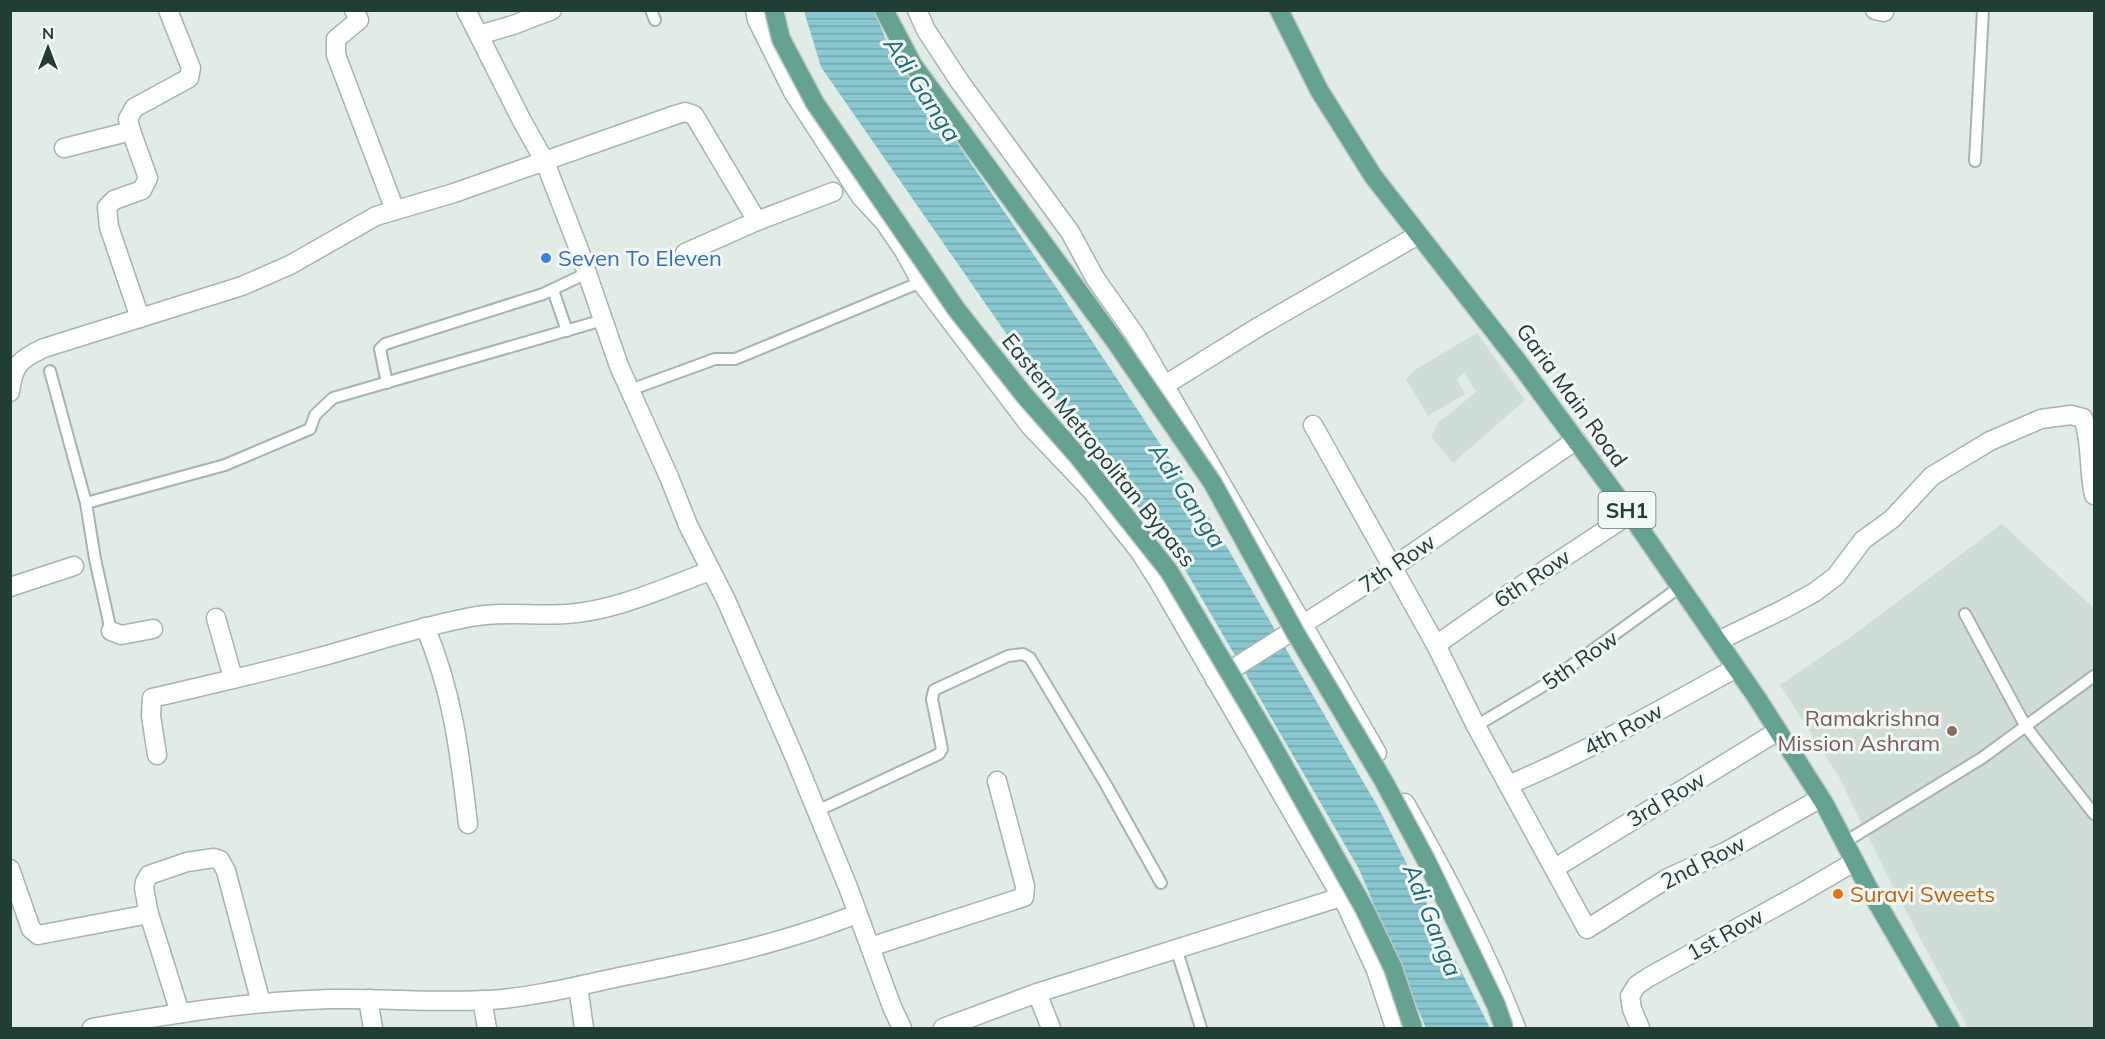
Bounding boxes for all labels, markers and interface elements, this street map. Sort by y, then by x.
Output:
north arrow [18,18,78,78]
text: N [42,23,54,43]
water label: Adi Ganga [878,30,968,147]
place label: Seven To Eleven [558,244,722,272]
marker: Seven To Eleven [539,251,553,265]
street label: Garia Main Road [1510,317,1634,473]
street label: Eastern Metropolitan Bypass [996,328,1202,572]
water label: Adi Ganga [1143,436,1233,553]
road number: SH1 [1598,492,1656,528]
street label: 7th Row [1354,527,1440,599]
street label: 6th Row [1489,542,1575,614]
street label: 5th Row [1537,624,1623,696]
street label: 4th Row [1578,696,1668,762]
place label: Ramakrishna Mission Ashram [1777,704,1940,757]
marker: Ramakrishna Mission Ashram [1945,724,1959,738]
street label: 3rd Row [1622,765,1710,833]
street label: 2nd Row [1656,829,1750,895]
water label: Adi Ganga [1396,858,1469,981]
place label: Suravi Sweets [1850,880,1995,908]
marker: Suravi Sweets [1831,887,1845,901]
street label: 1st Row [1682,901,1768,967]

